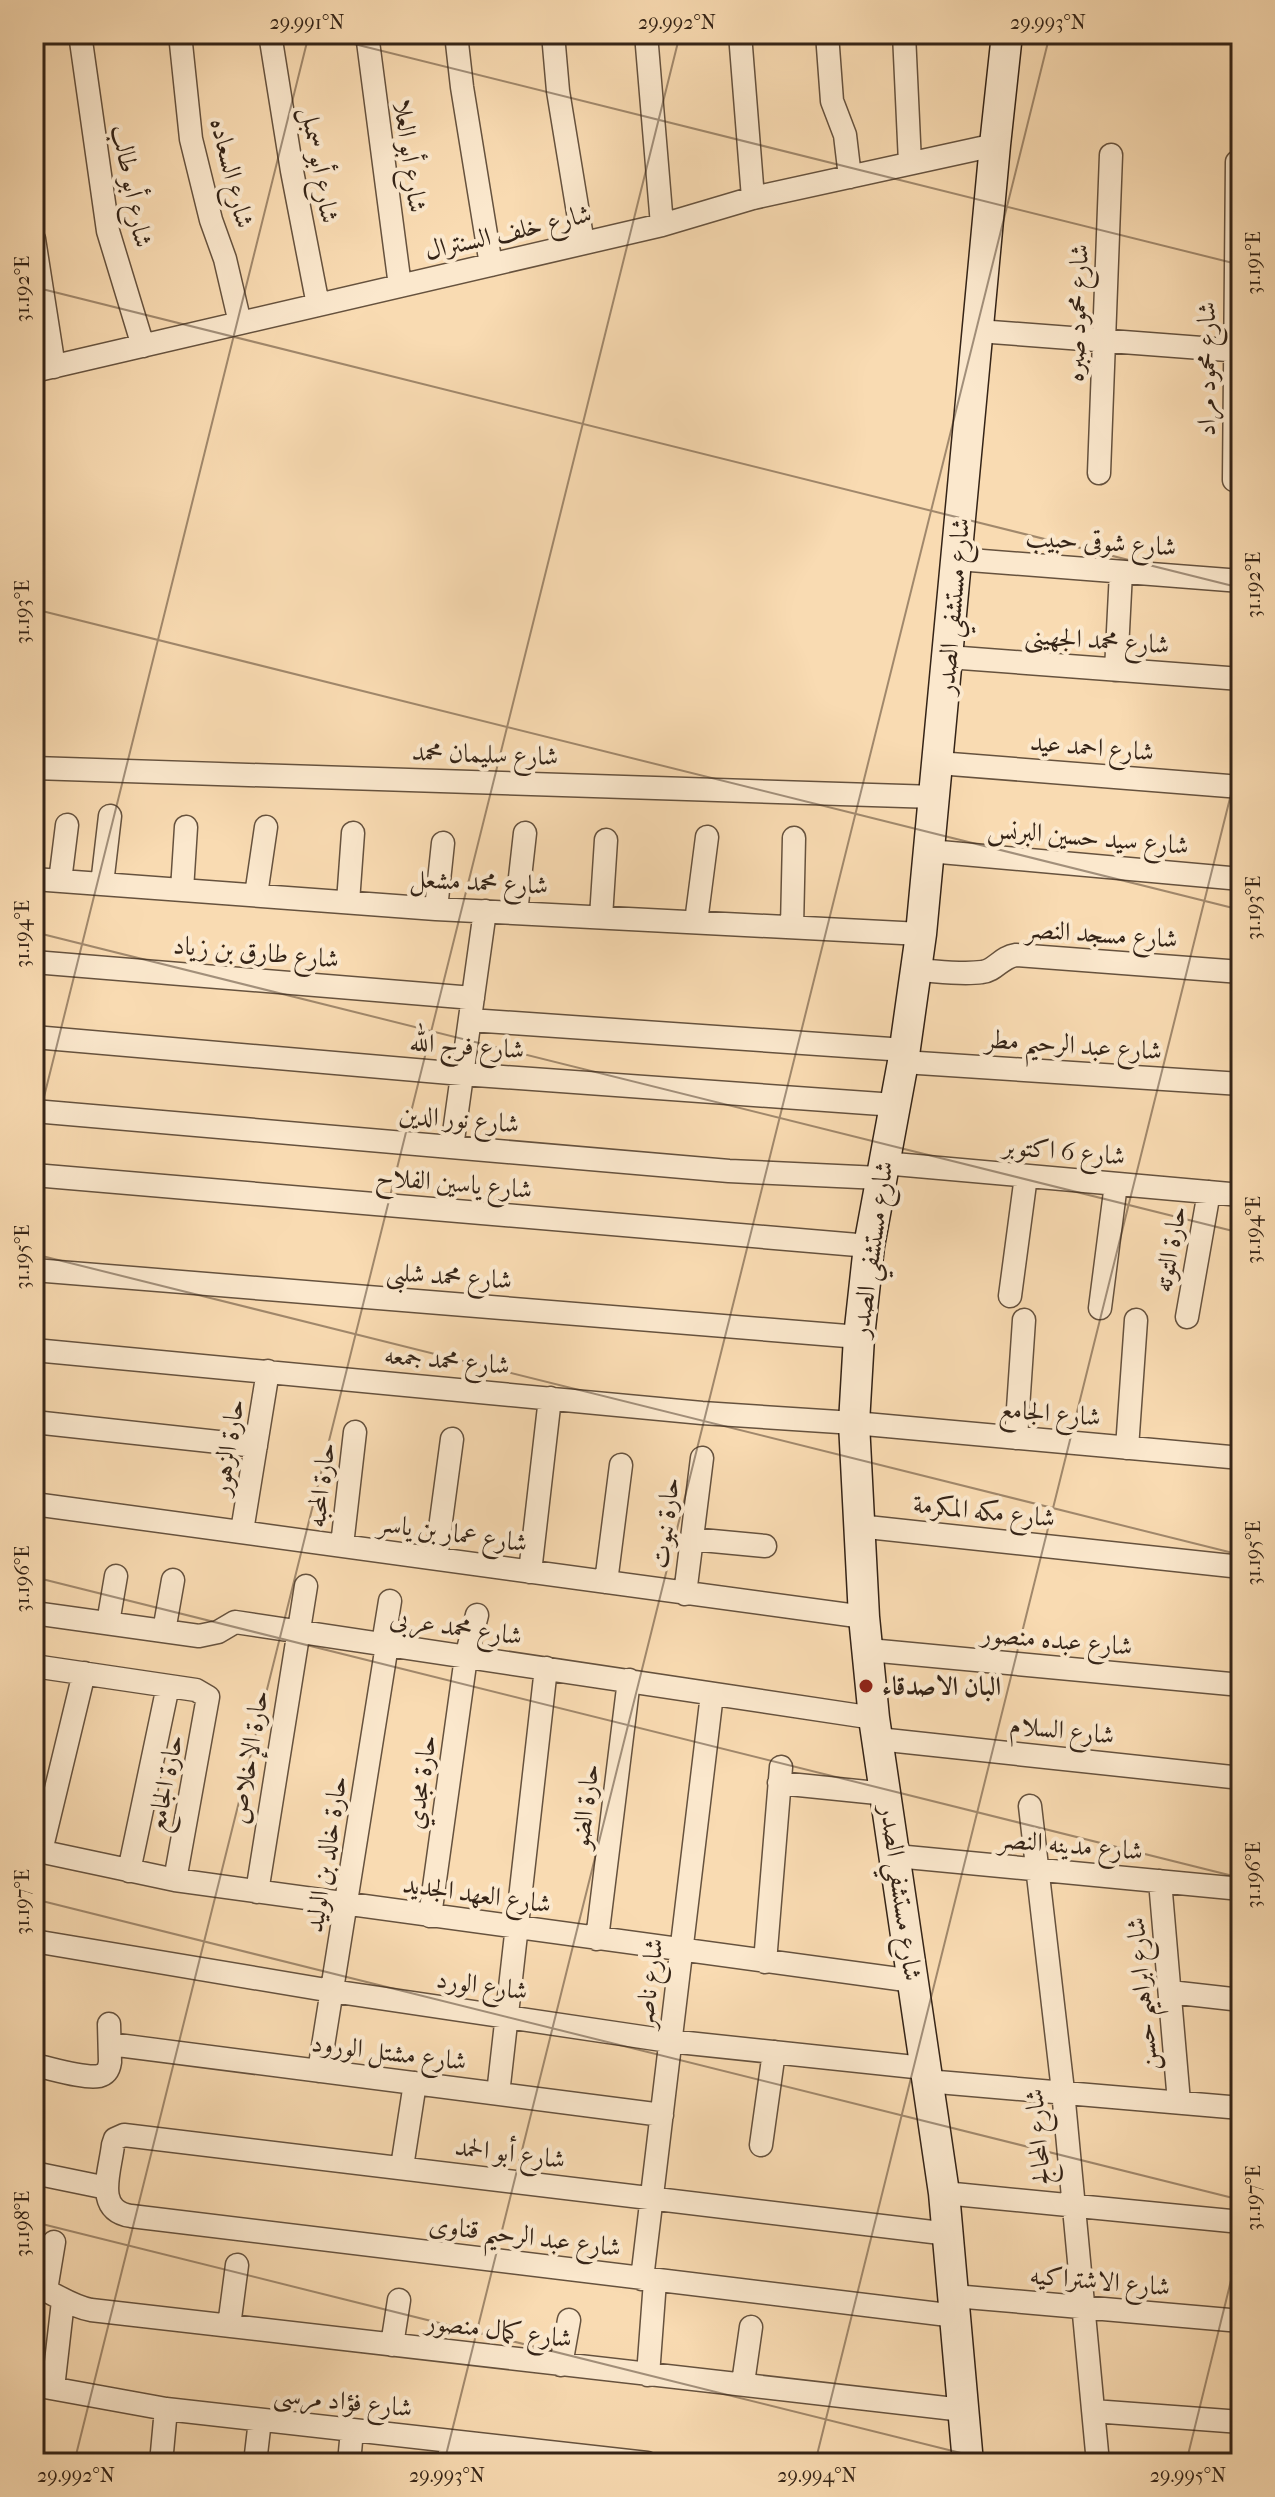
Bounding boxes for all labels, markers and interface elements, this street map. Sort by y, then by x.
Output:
text: 29.991°N [270,11,344,34]
text: 29.992°N [638,11,716,34]
text: 29.993°N [1010,11,1086,34]
street label: شارع أبو العلا [381,97,435,215]
street label: شارع أبو سمبل [289,104,347,227]
street label: شارع السعاده [198,115,261,233]
street label: شارع أبو طالب [99,122,161,251]
street label: شارع خلف السنترال [422,198,596,272]
text: 31.191°E [1242,231,1265,295]
street label: شارع محمود صبره [1059,244,1101,383]
text: 31.192°E [11,256,34,322]
street label: شارع محمود مراد [1191,302,1228,436]
street label: شارع مستشفي الصدر [930,516,986,700]
street label: شارع شوقى حبيب [1024,521,1178,569]
text: 31.192°E [1242,552,1265,618]
text: 31.193°E [11,580,34,644]
street label: شارع محمد الجهينى [1023,619,1170,667]
street label: شارع احمد عيد [1028,726,1155,774]
street label: شارع سليمان محمد [411,736,559,778]
street label: شارع سيد حسين البرنس [986,813,1190,867]
street label: شارع محمد مشعل [409,863,549,907]
text: 31.193°E [1242,876,1265,940]
text: 31.194°E [11,900,34,968]
street label: شارع مسجد النصر [1022,913,1179,961]
street label: شارع طارق بن زياد [171,929,340,981]
street label: شارع فرج الله [408,1022,526,1073]
street label: شارع عبد الرحيم مطر [981,1023,1163,1077]
street label: شارع نور الدين [397,1098,521,1146]
street label: شارع 6 اكتوبر [998,1130,1127,1178]
street label: شارع مستشفي الصدر [844,1159,910,1343]
street label: شارع ياسين الفلاح [374,1161,533,1213]
text: 31.194°E [1242,1196,1265,1264]
street label: حارة التوته [1147,1203,1194,1295]
text: 31.195°E [11,1225,34,1289]
street label: شارع محمد شلبى [384,1256,513,1302]
street label: شارع محمد جمعه [382,1339,511,1387]
street label: شارع الجامع [997,1393,1102,1441]
street label: حارة الزهور [205,1397,252,1501]
street label: حارة المحبه [300,1441,342,1529]
street label: حارة نبوت [644,1476,687,1571]
street label: شارع مكه المكرمة [911,1488,1057,1540]
street label: شارع عمار بن ياسر [373,1507,530,1565]
text: 31.195°E [1242,1521,1265,1585]
text: 31.196°E [11,1545,34,1613]
street label: شارع محمد عربى [387,1602,524,1658]
street label: شارع عبده منصور [977,1618,1134,1668]
place label: البان الاصدقاء [882,1671,1001,1702]
marker: البان الاصدقاء [857,1677,875,1695]
street label: حارة الإخلاص [223,1688,278,1826]
street label: شارع السلام [1007,1709,1116,1758]
street label: حارة الجامع [140,1732,197,1836]
street label: حارة مجدي [399,1733,448,1832]
street label: حارة الضو [564,1762,607,1853]
street label: حارة خالد بن الوليد [298,1773,355,1935]
street label: شارع مستشفي الصدر [863,1800,929,1984]
street label: شارع مدينه النصر [994,1823,1144,1873]
text: 31.196°E [1242,1841,1265,1909]
street label: شارع العهد الجديد [400,1868,553,1926]
text: 31.197°E [11,1869,34,1935]
street label: شارع ابراهيم حسن [1120,1915,1174,2072]
street label: شارع ناصر [628,1937,676,2033]
street label: شارع الورد [433,1963,530,2013]
street label: شارع مشتل الورود [309,2027,468,2083]
street label: شارع المحالج [1018,2087,1064,2187]
street label: شارع أبو الحمد [452,2129,567,2181]
text: 31.197°E [1242,2165,1265,2231]
text: 31.198°E [11,2191,34,2257]
street label: شارع عبد الرحيم قناوى [426,2209,623,2273]
street label: شارع الاشتراكيه [1028,2259,1172,2309]
street label: شارع كمال منصور [420,2305,574,2360]
street label: شارع فؤاد مرسى [271,2378,414,2430]
text: 29.992°N [37,2464,115,2487]
text: 29.993°N [409,2464,485,2487]
text: 29.994°N [777,2464,857,2487]
text: 29.995°N [1150,2464,1226,2487]

